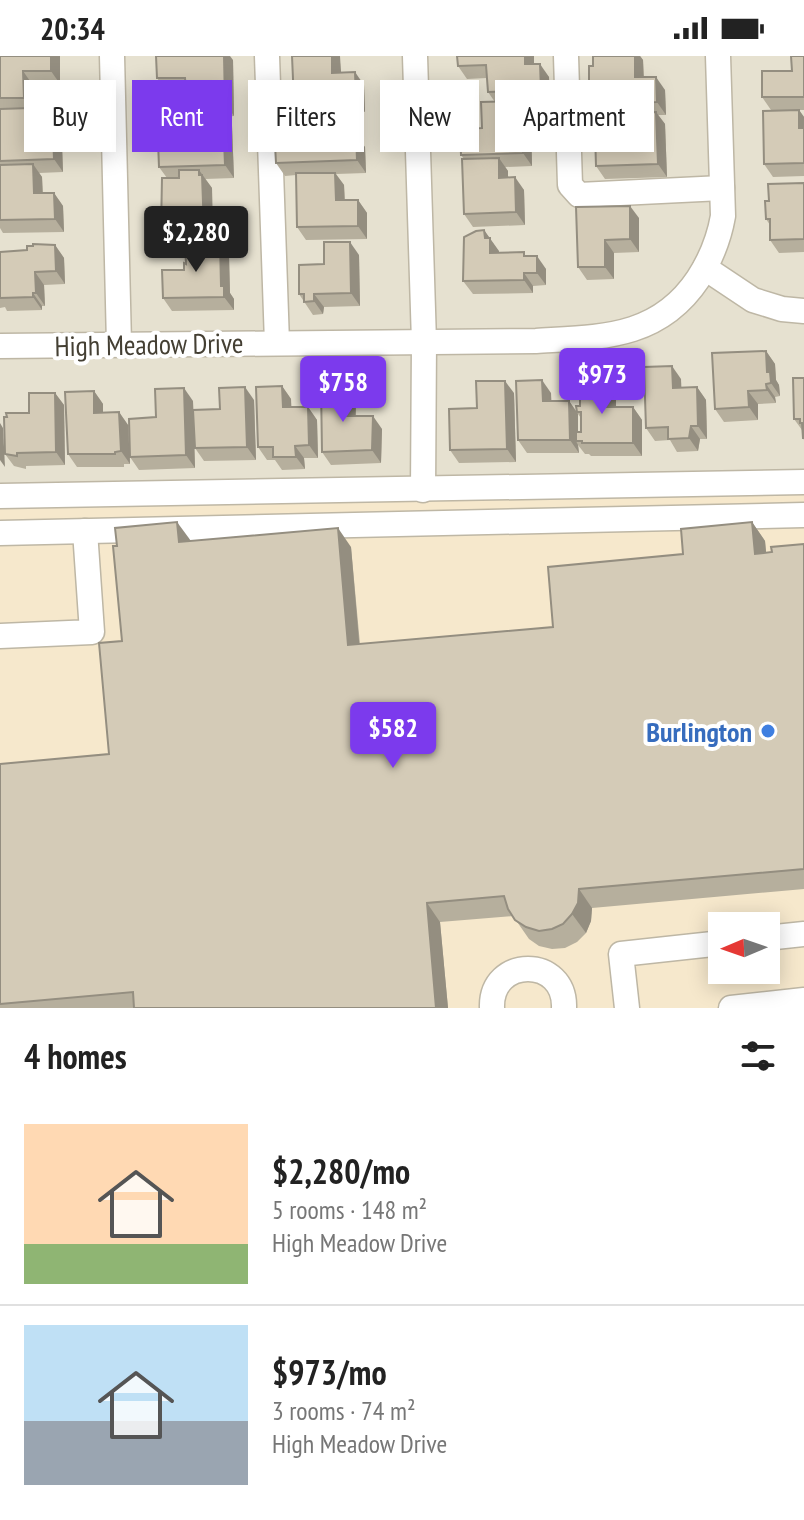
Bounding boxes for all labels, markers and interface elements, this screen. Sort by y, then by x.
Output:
text: 20:34 [40,9,105,48]
chip: Buy [24,80,116,152]
chip: Rent [132,80,232,152]
chip: Filters [248,80,364,152]
chip: New [380,80,479,152]
chip: Apartment [495,80,654,152]
pin: $2,280 [131,206,261,274]
text: $2,280 [162,215,230,248]
street label: High Meadow Drive [54,324,244,364]
pin: $973 [555,348,649,416]
pin: $758 [296,356,390,424]
text: $973 [577,357,627,390]
text: $758 [318,365,368,398]
pin: $582 [346,702,440,770]
text: $582 [368,711,418,744]
place label: Burlington [646,713,752,750]
marker: Burlington [759,722,777,740]
north arrow [708,912,780,984]
map controls [708,912,780,984]
text: 4 homes [24,1034,127,1078]
icon: filters [736,1034,780,1078]
text: $2,280/mo [272,1149,410,1193]
icon: home [88,1156,184,1252]
text: 5 rooms · 148 m² [272,1193,427,1226]
text: High Meadow Drive [272,1226,447,1259]
text: $973/mo [272,1350,387,1394]
icon: home [88,1357,184,1453]
text: 3 rooms · 74 m² [272,1394,416,1427]
text: High Meadow Drive [272,1427,447,1460]

